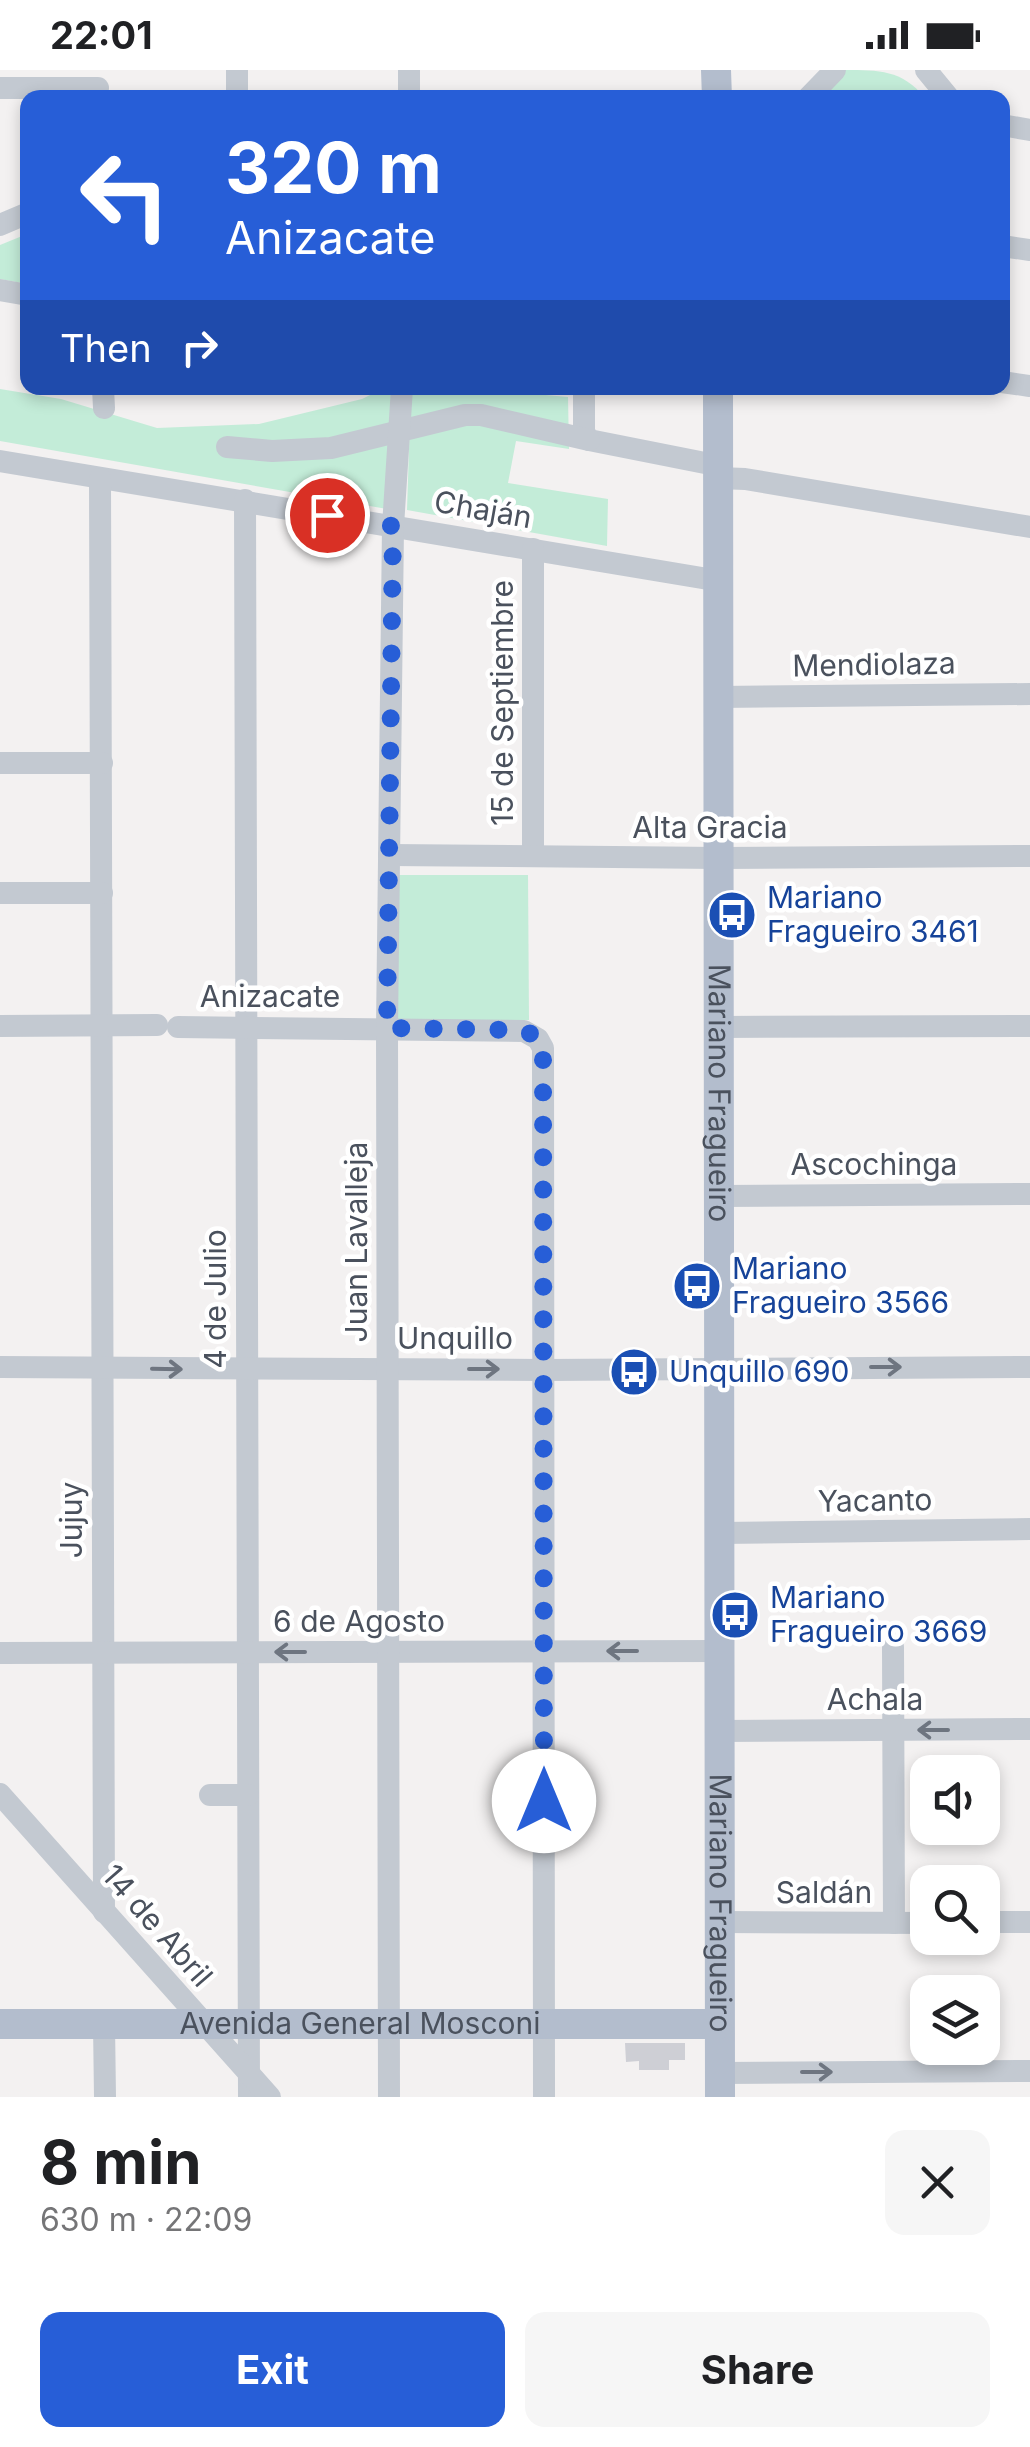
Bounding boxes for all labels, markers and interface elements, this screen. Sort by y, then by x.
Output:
text: 22:01 [50,12,153,58]
text: 320 m [225,125,442,210]
icon: left [60,130,190,260]
text: Anizacate [225,210,436,265]
icon: right [172,320,227,375]
text: Then [60,325,152,371]
pin [285,473,370,558]
street label: Chaján [432,483,535,535]
icon: arrive [300,488,355,543]
street label: 15 de Septiembre [484,580,520,826]
street label: Mendiolaza [792,645,956,683]
street label: Alta Gracia [632,809,788,845]
place label: Mariano Fragueiro 3461 [767,879,979,949]
bus stop icon: Mariano Fragueiro 3461 [706,889,758,941]
street label: Mariano Fragueiro [702,964,738,1222]
street label: Anizacate [200,978,340,1014]
street label: Juan Lavalleja [338,1142,374,1342]
street label: Ascochinga [791,1146,957,1182]
street label: 4 de Julio [197,1229,233,1369]
place label: Mariano Fragueiro 3566 [732,1250,949,1320]
bus stop icon: Mariano Fragueiro 3566 [671,1260,723,1312]
street label: Unquillo [397,1320,513,1356]
bus stop icon: Unquillo 690 [608,1346,660,1398]
place label: Unquillo 690 [669,1353,850,1389]
one-way arrow [868,1358,901,1376]
one-way arrow [150,1360,183,1378]
one-way arrow [468,1360,500,1379]
street label: Jujuy [53,1481,89,1558]
street label: Yacanto [817,1481,933,1519]
place label: Mariano Fragueiro 3669 [770,1579,987,1649]
bus stop icon: Mariano Fragueiro 3669 [709,1589,761,1641]
street label: 6 de Agosto [273,1603,445,1639]
one-way arrow [274,1642,306,1662]
one-way arrow [606,1642,638,1660]
street label: Achala [827,1681,923,1717]
one-way arrow [917,1720,950,1740]
position arrow [492,1749,596,1853]
map controls [910,1755,1000,2065]
button: sound [910,1755,1000,1845]
street label: Mariano Fragueiro [703,1774,739,2032]
street label: 14 de Abril [95,1857,220,1994]
button: search [910,1865,1000,1955]
street label: Saldán [776,1874,872,1910]
button: layers [910,1975,1000,2065]
street label: Avenida General Mosconi [179,2005,541,2041]
one-way arrow [800,2062,832,2082]
text: 8 min [40,2126,202,2198]
button: close [885,2130,990,2235]
text: 630 m · 22:09 [40,2200,252,2239]
button: Exit [40,2312,505,2427]
button: Share [525,2312,990,2427]

